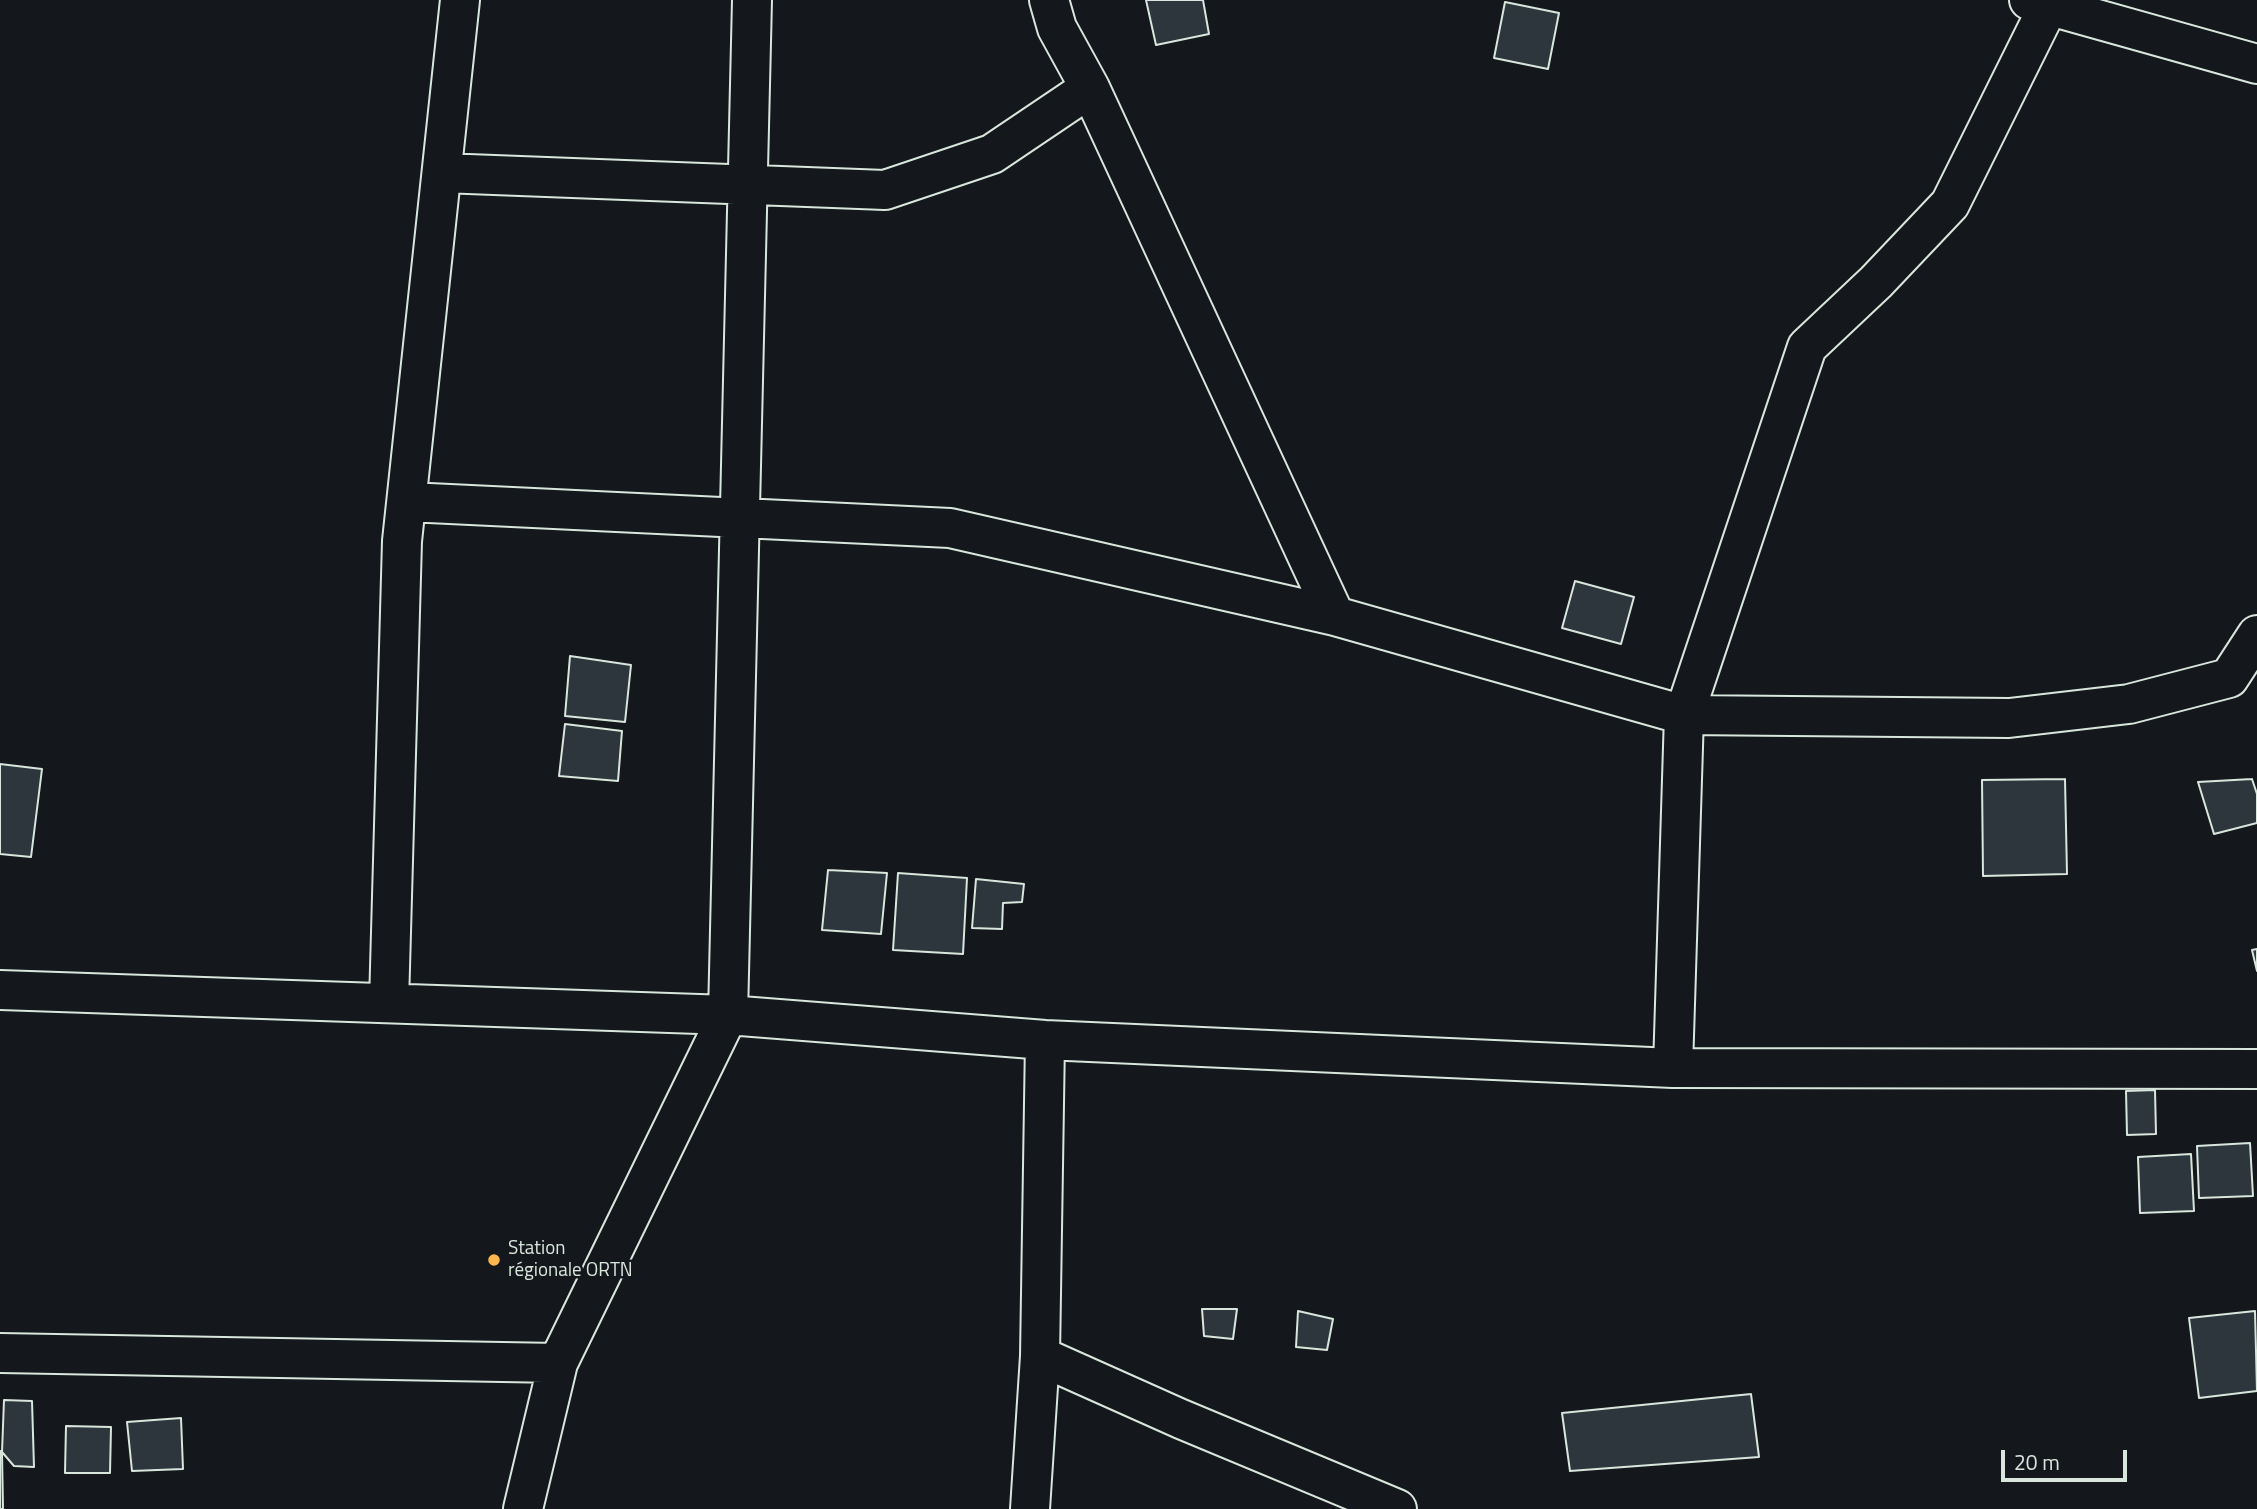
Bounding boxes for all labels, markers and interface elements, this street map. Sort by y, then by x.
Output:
place label: Station régionale ORTN [508,1238,633,1282]
marker: Station régionale ORTN [486,1252,502,1268]
scale bar [2005,1436,2131,1480]
text: 20 m [2014,1446,2060,1478]

